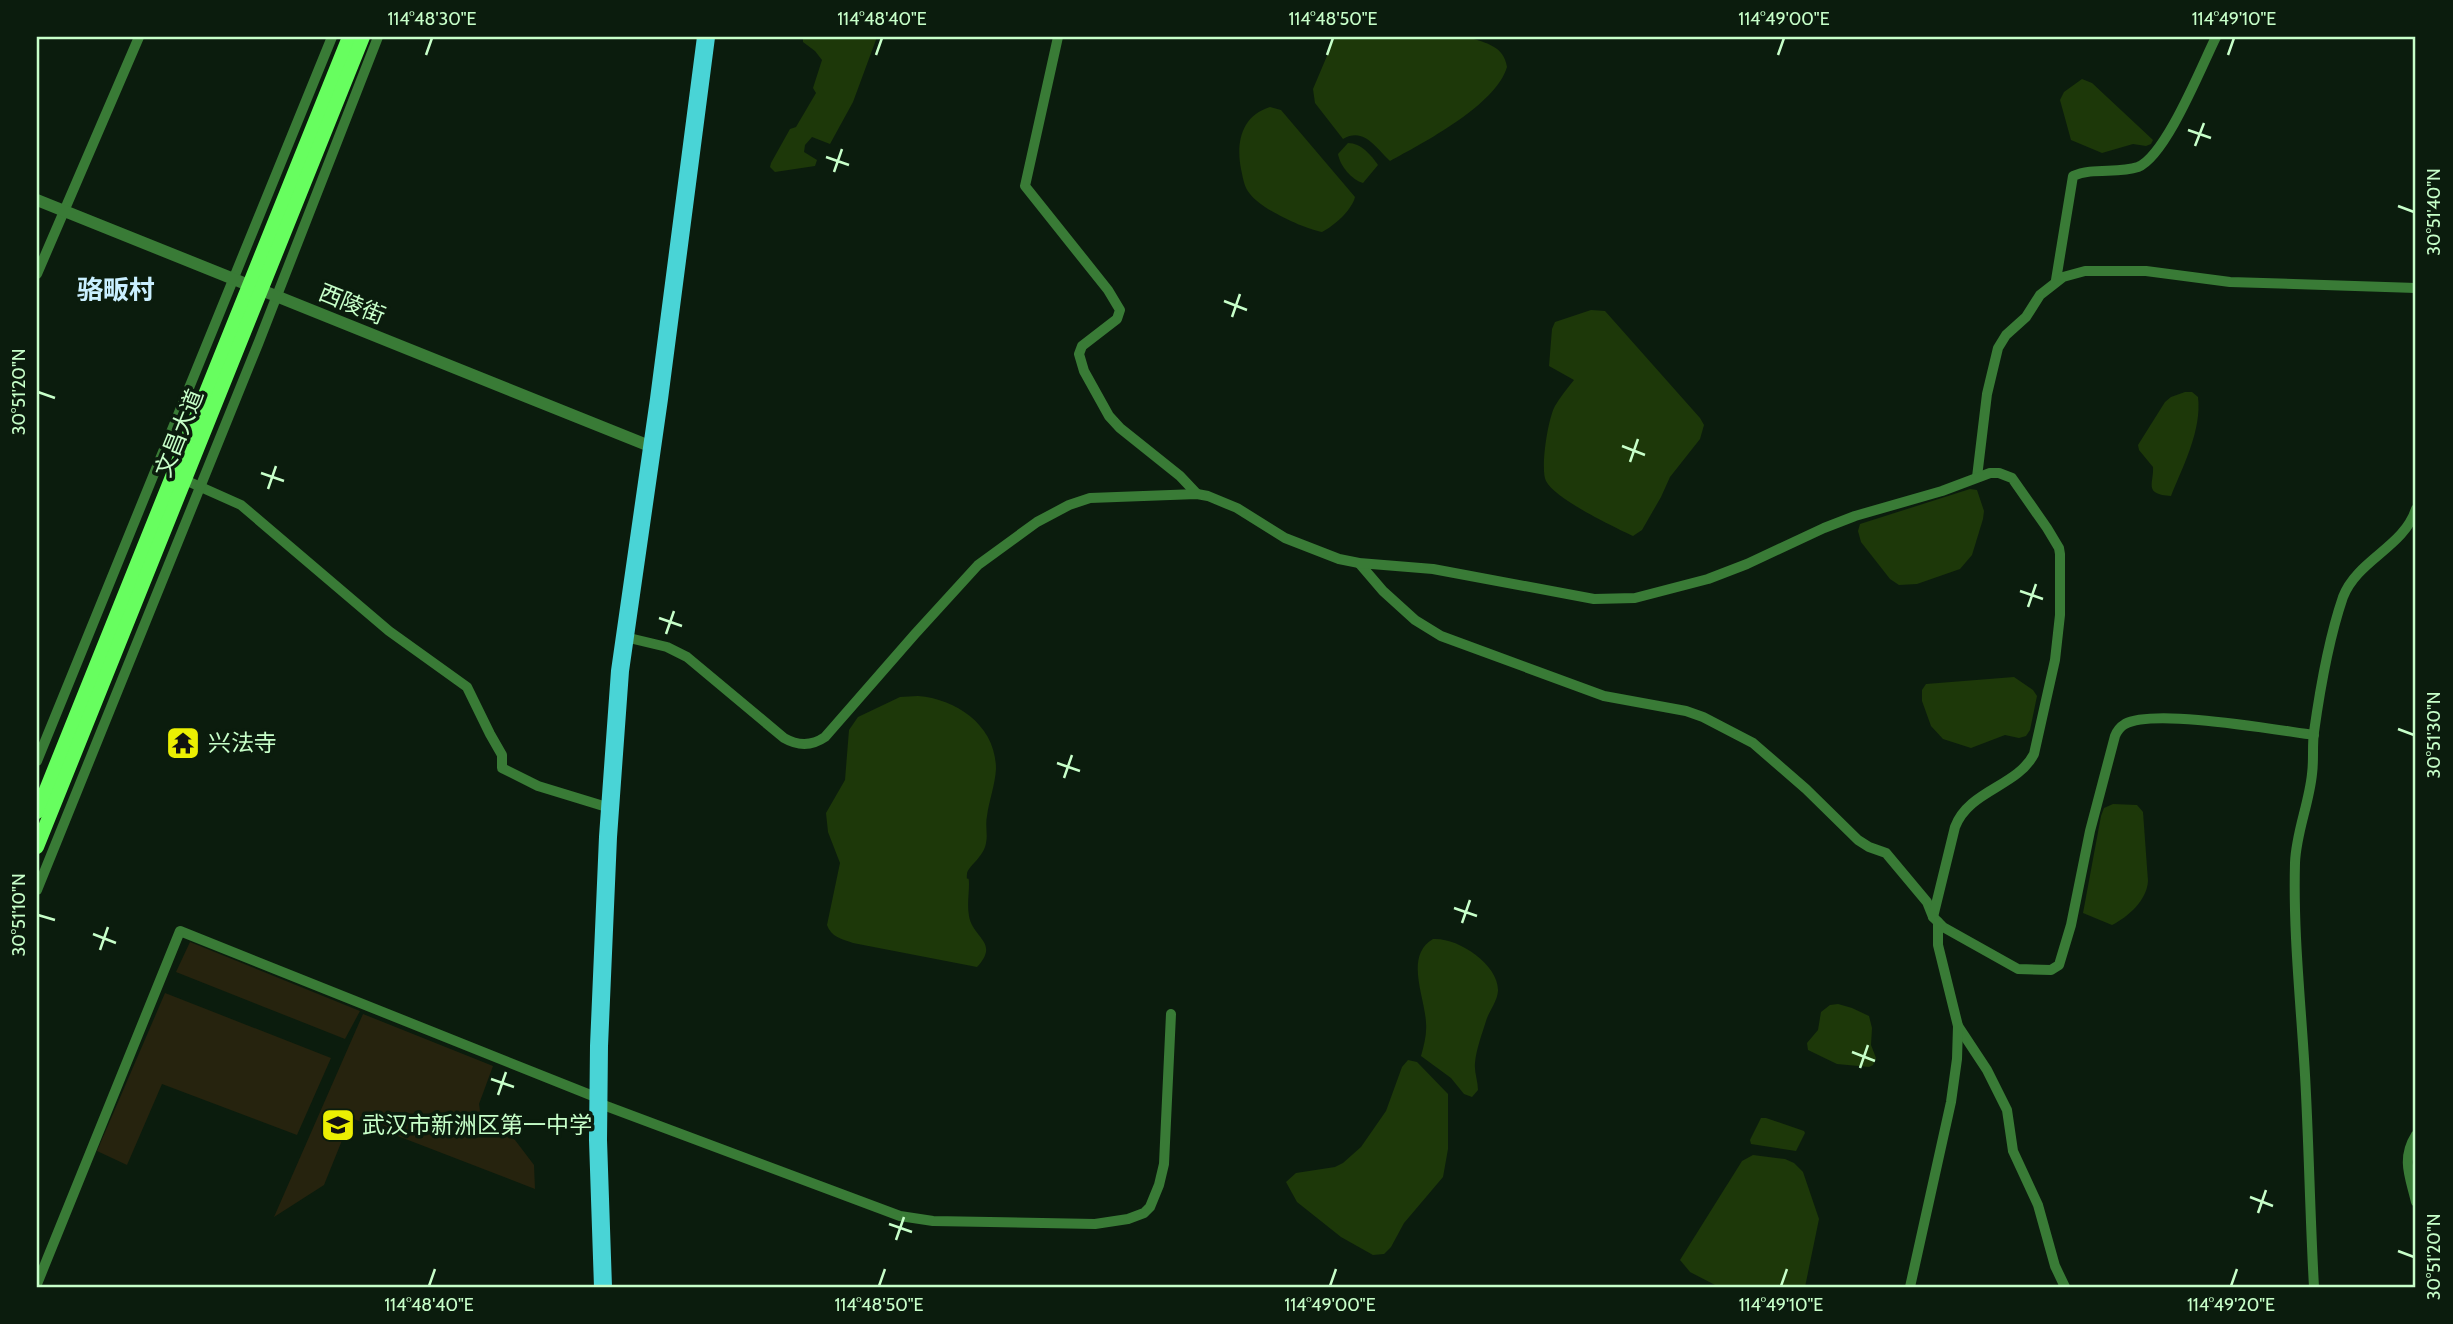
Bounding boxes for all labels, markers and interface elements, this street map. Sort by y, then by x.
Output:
text: 114°48'30"E [387,8,477,30]
text: 114°48'40"E [837,8,927,30]
text: 114°48'50"E [1288,8,1378,30]
text: 114°49'00"E [1738,8,1830,30]
text: 114°49'10"E [2192,8,2276,30]
text: 30°51'40"N [2423,168,2445,256]
district label: 骆畈村 [77,274,155,306]
street label: 西陵街 [315,278,389,330]
text: 30°51'20"N [8,349,30,435]
street label: 文昌大道 [149,385,209,481]
text: 30°51'30"N [2423,691,2445,779]
temple icon: 兴法寺 [164,724,202,762]
place label: 兴法寺 [208,729,277,757]
text: 30°51'10"N [8,873,30,957]
school or university icon: 武汉市新洲区第一中学 [319,1106,357,1144]
place label: 武汉市新洲区第一中学 [362,1111,592,1139]
text: 30°51'20"N [2423,1214,2445,1300]
text: 114°48'40"E [384,1294,474,1316]
text: 114°48'50"E [834,1294,924,1316]
text: 114°49'00"E [1284,1294,1376,1316]
text: 114°49'10"E [1739,1294,1823,1316]
text: 114°49'20"E [2187,1294,2275,1316]

